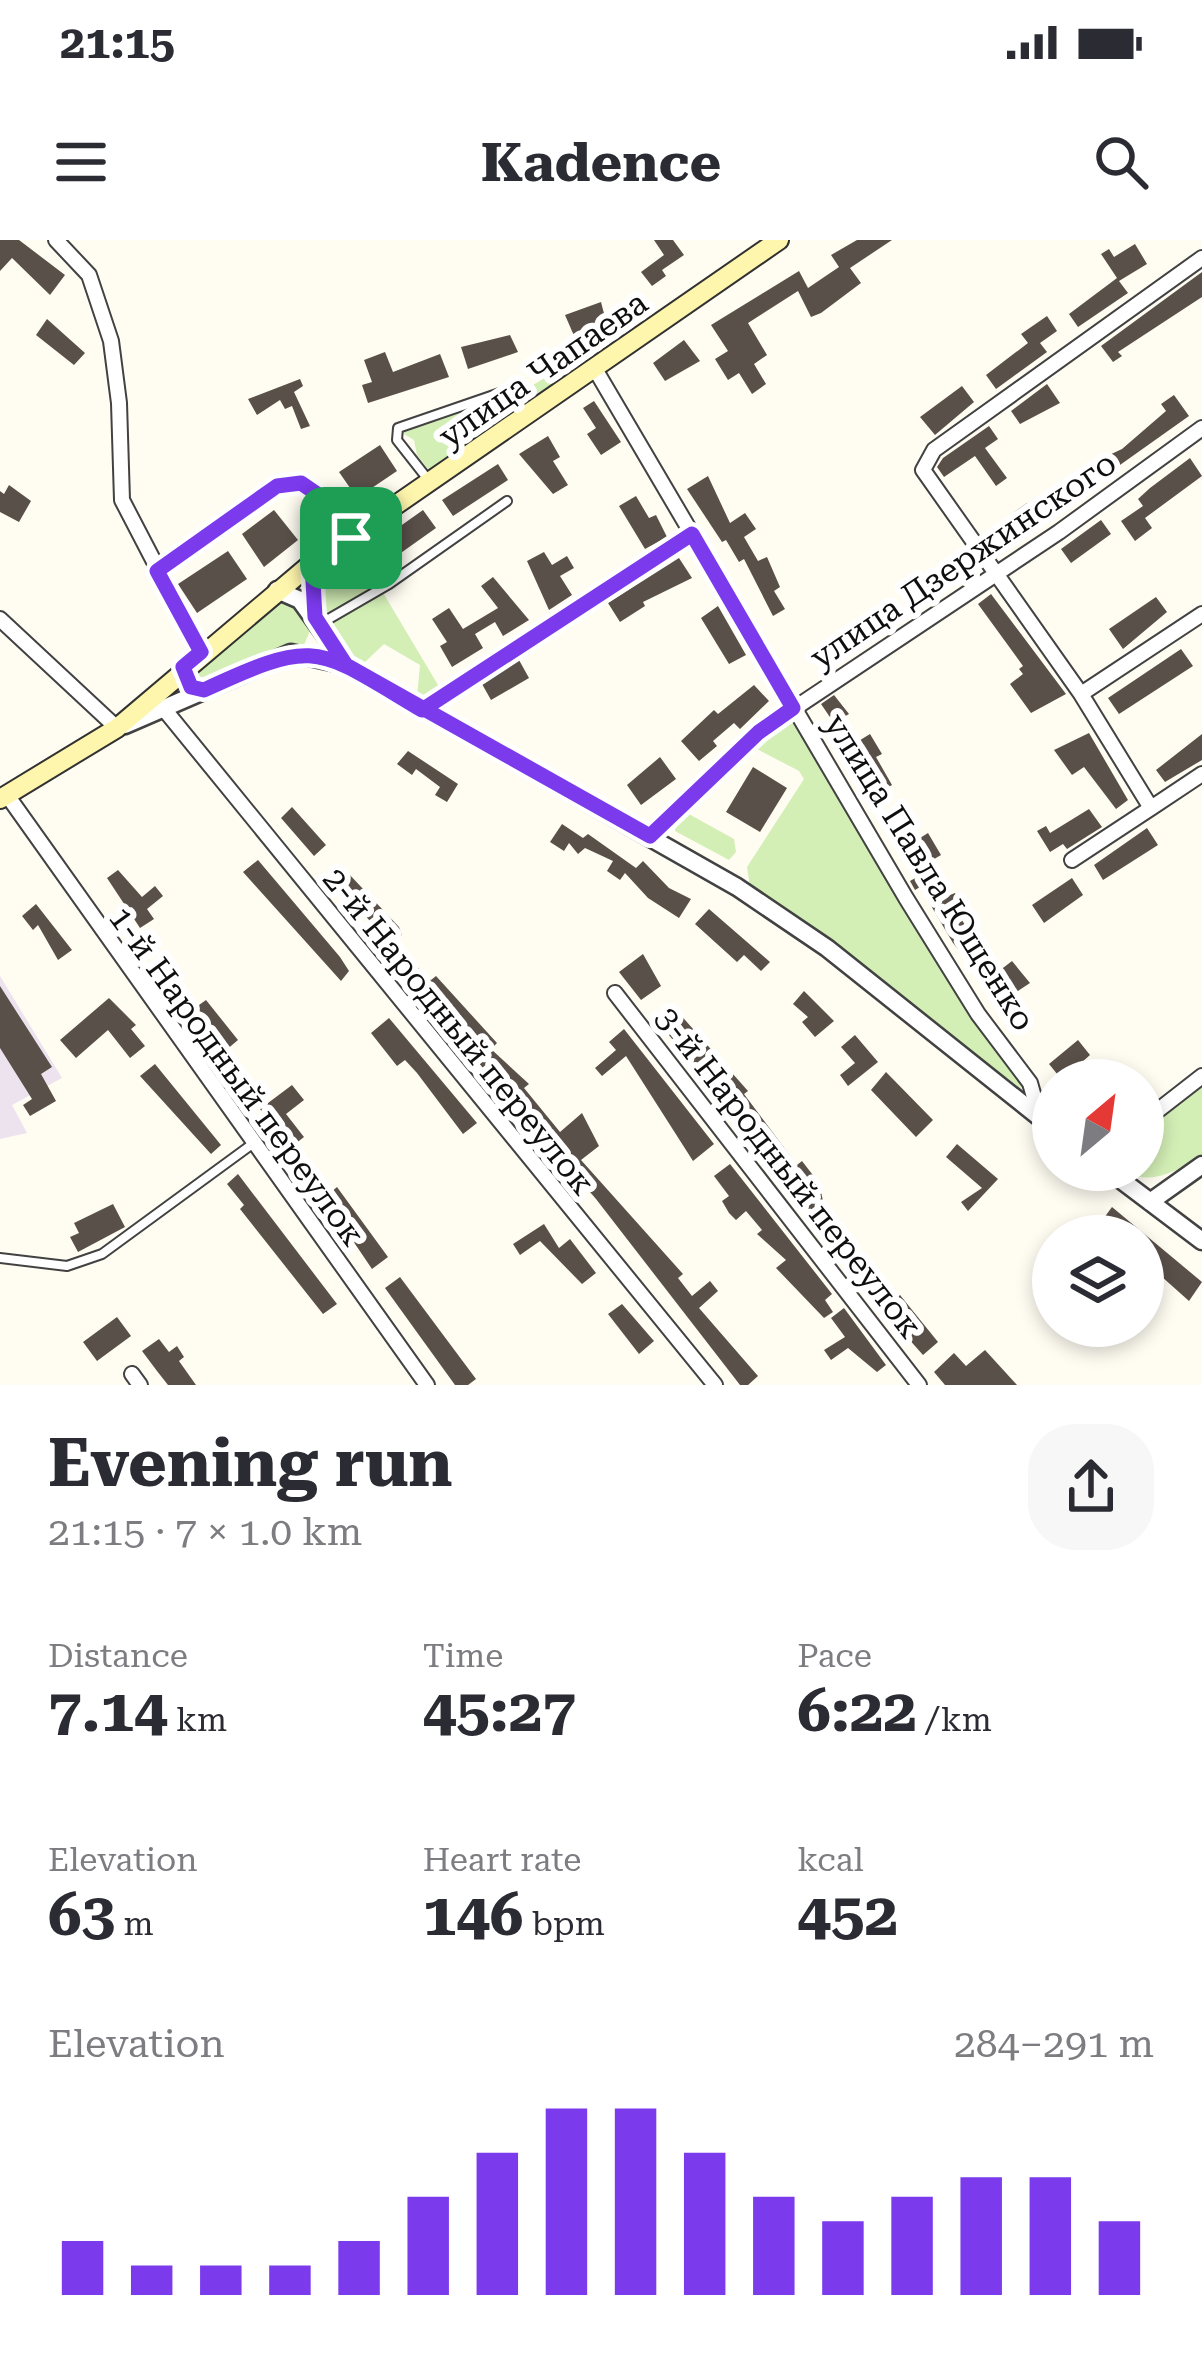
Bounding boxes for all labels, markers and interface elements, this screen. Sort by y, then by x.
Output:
text: 21:15 [60,16,175,69]
icon: menu [48,129,114,195]
icon: search [1088,129,1154,195]
text: Kadence [481,131,721,194]
street label: улица Чапаева [431,282,655,455]
street label: улица Дзержинского [803,443,1123,677]
pin [300,487,402,589]
icon: arrive [318,505,384,571]
street label: улица Павла Ющенко [816,706,1044,1038]
street label: 2-й Народный переулок [315,860,603,1202]
street label: 1-й Народный переулок [101,899,373,1253]
street label: 3-й Народный переулок [648,999,930,1345]
north arrow [1032,1059,1164,1191]
map controls [1032,1059,1164,1347]
button: layers [1032,1215,1164,1347]
button: share [1028,1424,1154,1550]
text: Evening run [48,1425,453,1502]
text: 21:15 · 7 × 1.0 km [48,1509,362,1555]
text: Distance [48,1636,188,1675]
text: Time [423,1636,503,1675]
text: Pace [797,1636,872,1675]
text: 7.14 [48,1675,168,1746]
text: 45:27 [423,1675,576,1746]
text: 6:22 [797,1675,917,1746]
text: km [168,1700,227,1739]
text: /km [917,1700,992,1739]
text: Elevation [48,1840,198,1879]
text: Heart rate [423,1840,581,1879]
text: kcal [797,1840,864,1879]
text: 63 [48,1879,115,1950]
text: 146 [423,1879,523,1950]
text: 452 [797,1879,898,1950]
text: m [115,1904,154,1943]
text: bpm [523,1904,605,1943]
text: Elevation [48,2021,225,2067]
text: 284–291 m [954,2021,1154,2067]

